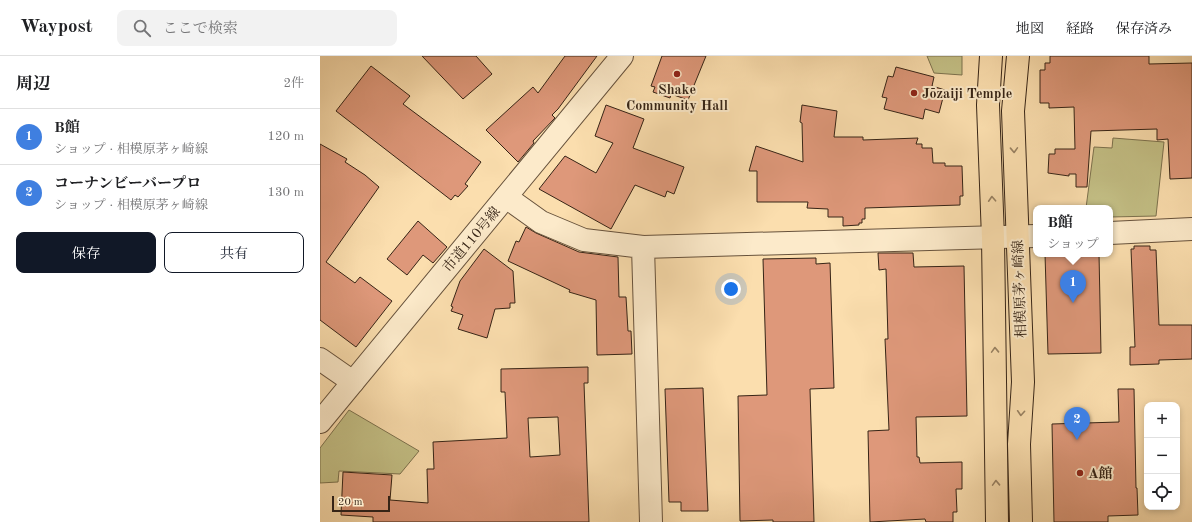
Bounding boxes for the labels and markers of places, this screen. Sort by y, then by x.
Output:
marker: Shake Community Hall [672,69,682,79]
place label: Shake Community Hall [626,83,728,113]
place label: Jōzaiji Temple [922,87,1012,101]
marker: Jōzaiji Temple [909,88,919,98]
pin: 1 [1060,270,1086,303]
pin: 2 [1064,407,1090,440]
place label: A館 [1088,466,1113,481]
marker: A館 [1075,468,1085,478]

